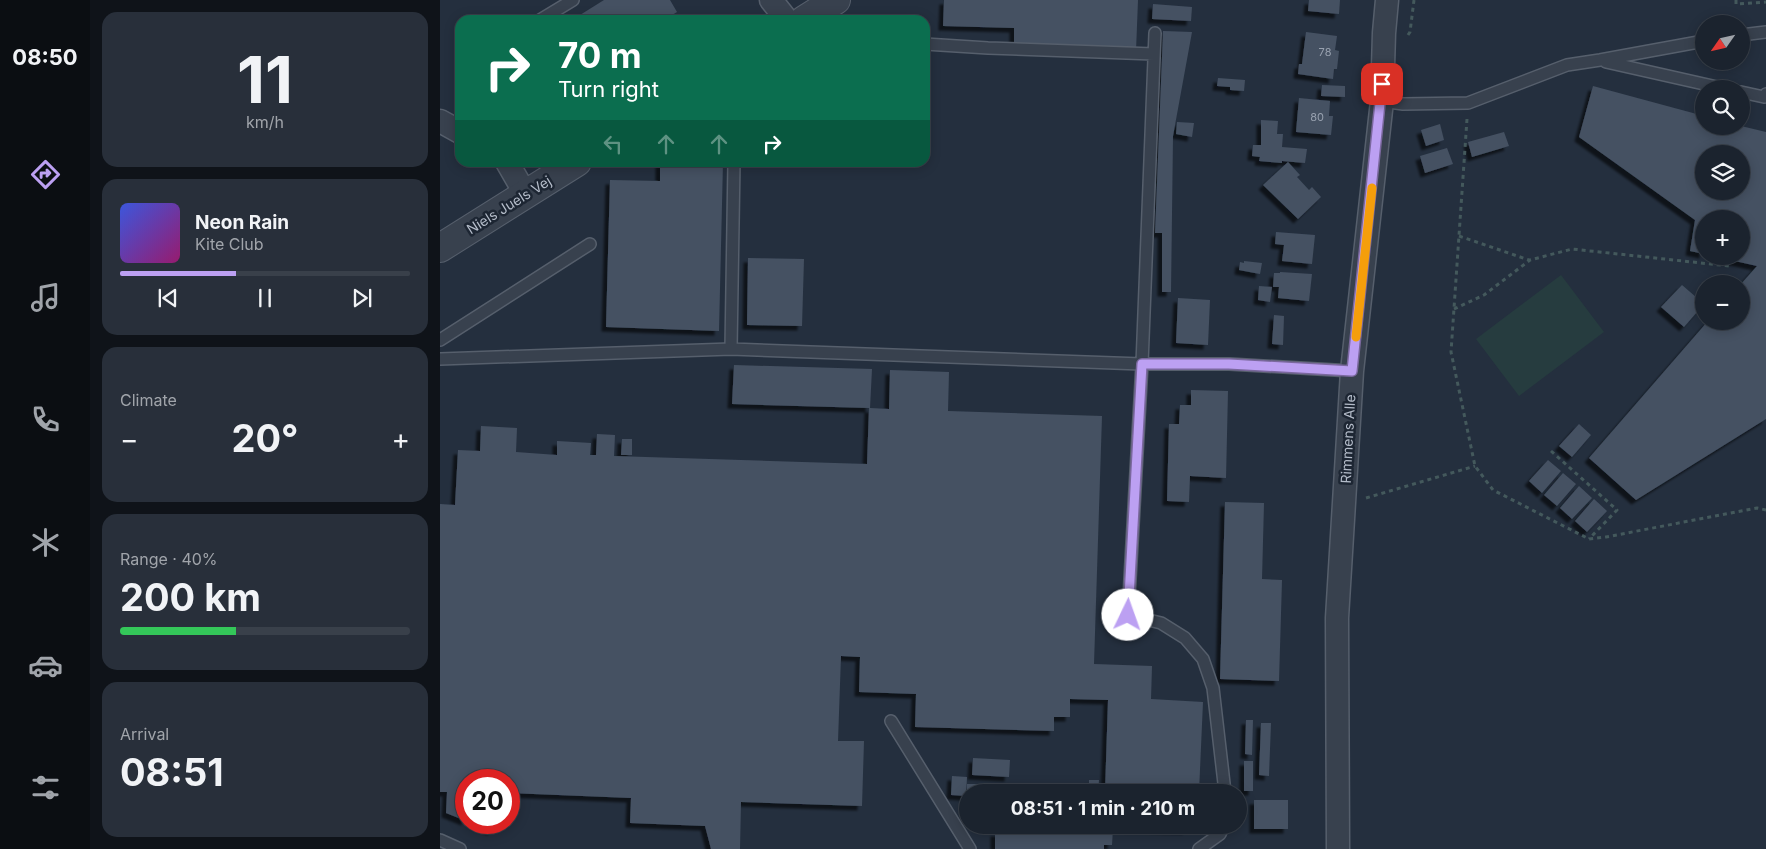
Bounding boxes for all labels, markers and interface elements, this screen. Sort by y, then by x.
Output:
north arrow [1695,15,1750,70]
map controls [1695,15,1750,330]
text: 70 m [558,34,642,76]
icon: right [475,35,540,100]
text: 11 [237,40,293,119]
text: 08:50 [12,44,78,70]
house number: 78 [1319,45,1332,59]
pin [1361,63,1403,105]
icon: arrive [1368,70,1396,98]
text: Turn right [558,76,659,102]
button: search [1695,80,1750,135]
house number: 80 [1310,110,1324,124]
text: km/h [246,112,284,132]
icon: left [599,130,627,158]
icon: ahead [652,130,680,158]
icon: ahead [705,130,733,158]
icon: right [758,130,786,158]
button: layers [1695,145,1750,200]
icon: directions [28,157,63,192]
street label: Niels Juels Vej [463,172,554,237]
button: + [1695,210,1750,265]
text: Neon Rain [195,211,289,234]
text: Kite Club [195,234,264,254]
button: − [1695,275,1750,330]
icon: music [28,280,63,315]
icon: previous [154,284,182,312]
icon: pause [251,284,279,312]
icon: next [348,284,376,312]
text: Climate [120,390,177,410]
street label: Rimmens Alle [1337,394,1358,484]
icon: phone [28,402,63,437]
text: 20° [231,415,299,461]
text: − [120,422,139,456]
text: + [391,422,410,456]
icon: climate [28,525,63,560]
text: Range · 40% [120,549,218,569]
text: 200 km [120,574,261,620]
position arrow [1101,588,1153,640]
icon: car [28,648,63,683]
text: Arrival [120,724,169,744]
text: 08:51 [120,749,224,795]
speed limit sign: 20 [455,769,520,834]
icon: filters [28,770,63,805]
text: 08:51 · 1 min · 210 m [1011,797,1195,820]

